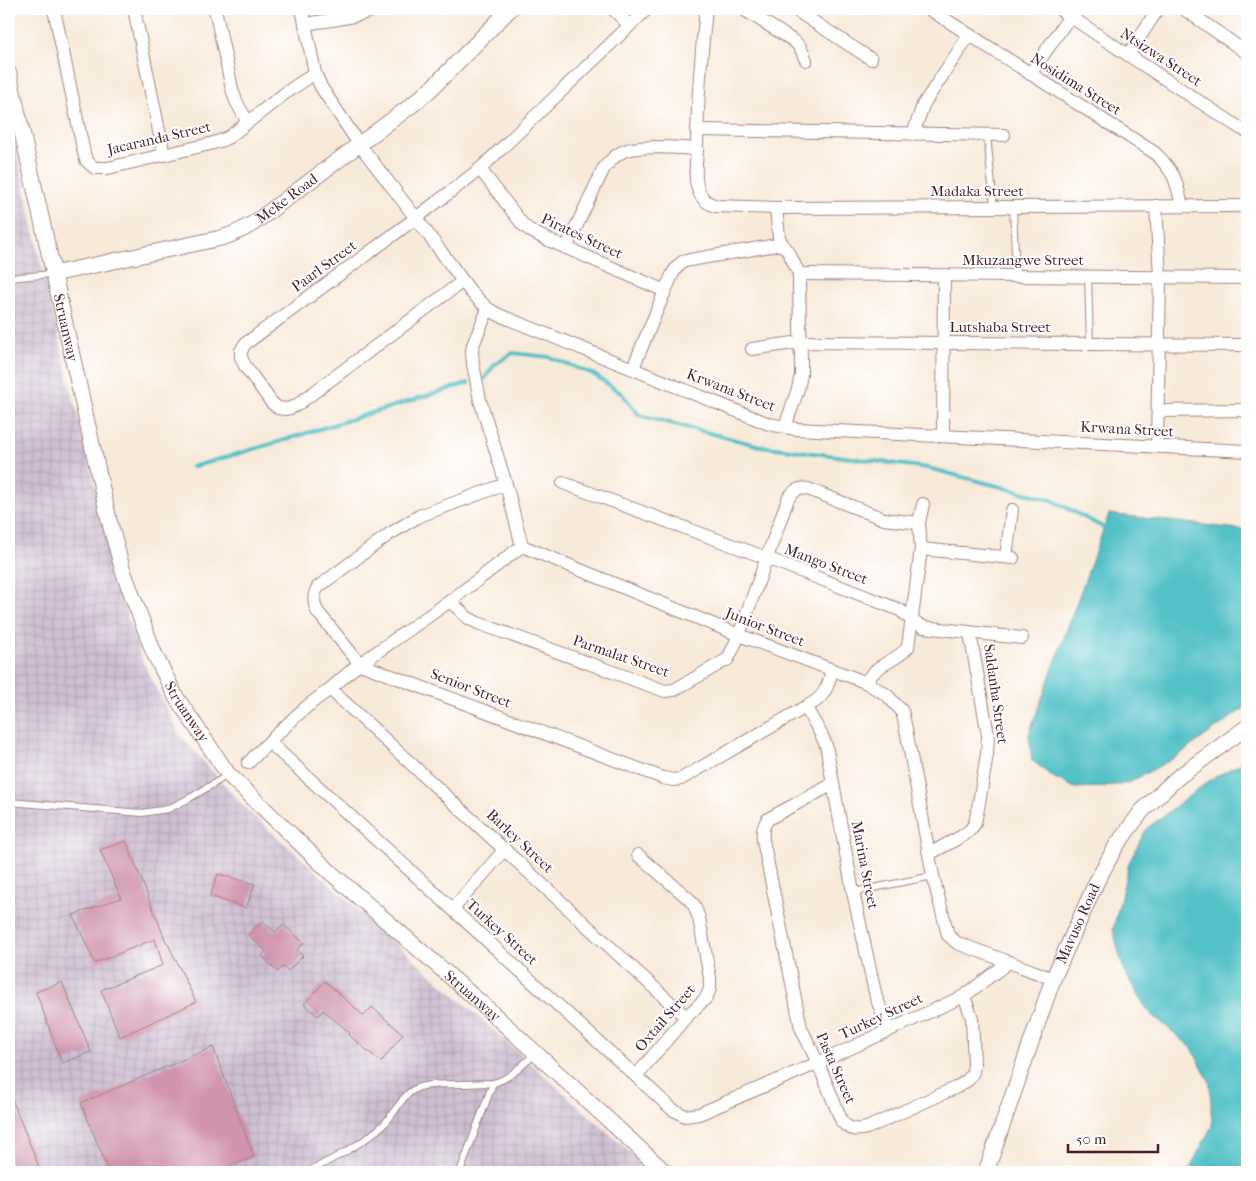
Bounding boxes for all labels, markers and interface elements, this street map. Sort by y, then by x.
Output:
street label: Ntsizwa Street [1117,24,1206,90]
street label: Nosidima Street [1027,49,1125,119]
street label: Jacaranda Street [105,117,213,159]
street label: Meke Road [252,169,322,227]
street label: Madaka Street [930,182,1024,200]
street label: Pirates Street [538,209,626,263]
street label: Paarl Street [288,236,361,296]
street label: Mkuzangwe Street [962,251,1084,269]
street label: Struanway [50,292,82,364]
street label: Lutshaba Street [949,318,1051,336]
street label: Krwana Street [684,365,779,415]
street label: Krwana Street [1080,418,1175,440]
street label: Mango Street [782,540,871,588]
street label: Junior Street [722,603,808,651]
street label: Parmalat Street [570,631,672,681]
street label: Saldanha Street [980,643,1012,746]
street label: Senior Street [428,664,514,712]
street label: Struanway [161,678,214,747]
street label: Barley Street [483,805,558,877]
street label: Marina Street [848,819,883,911]
street label: Mavuso Road [1052,880,1104,967]
street label: Turkey Street [463,895,542,969]
street label: Struanway [441,966,505,1026]
street label: Oxtail Street [631,980,700,1055]
street label: Turkey Street [836,989,926,1043]
street label: Pasta Street [812,1029,860,1107]
scale bar [1068,1121,1158,1153]
text: 50 m [1076,1130,1107,1148]

